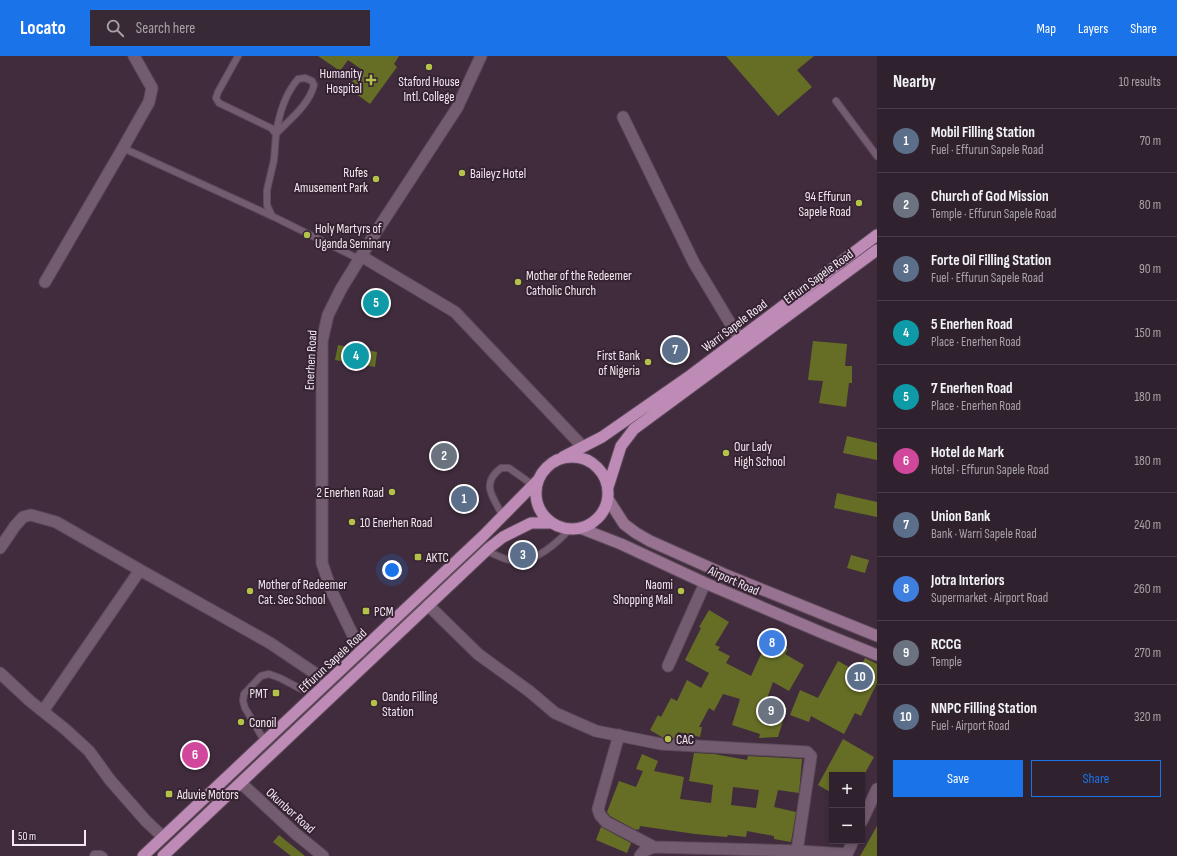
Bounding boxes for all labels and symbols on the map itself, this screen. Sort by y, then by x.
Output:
marker: Staford House Intl. College [424,62,434,72]
place label: Humanity Hospital [320,66,362,97]
marker: Humanity Hospital [365,74,377,86]
place label: Staford House Intl. College [398,74,460,105]
place label: Rufes Amusement Park [293,165,368,196]
place label: Baileyz Hotel [470,166,526,182]
marker: Baileyz Hotel [457,168,467,178]
marker: Rufes Amusement Park [371,174,381,184]
place label: 94 Effurun Sapele Road [798,189,851,220]
marker: 94 Effurun Sapele Road [854,198,864,208]
place label: Holy Martyrs of Uganda Seminary [315,221,391,252]
marker: Holy Martyrs of Uganda Seminary [302,230,312,240]
street label: Effurn Sapele Road [781,246,857,307]
place label: Mother of the Redeemer Catholic Church [526,268,632,299]
marker: Mother of the Redeemer Catholic Church [513,277,523,287]
pin: 5 [363,288,389,318]
street label: Warri Sapele Road [699,296,770,356]
street label: Enerhen Road [301,330,321,390]
pin: 7 [662,335,688,365]
pin: 4 [343,341,369,371]
place label: First Bank of Nigeria [597,348,640,379]
marker: First Bank of Nigeria [643,357,653,367]
place label: Our Lady High School [734,439,785,470]
pin: 2 [431,441,457,471]
marker: Our Lady High School [721,448,731,458]
pin: 1 [451,484,477,514]
place label: 2 Enerhen Road [317,485,384,501]
marker: 2 Enerhen Road [387,487,397,497]
place label: 10 Enerhen Road [360,515,432,531]
marker: 10 Enerhen Road [347,517,357,527]
pin: 3 [510,540,536,570]
place label: AKTC [425,550,449,566]
marker: AKTC [413,552,423,562]
your location [382,560,402,580]
street label: Airport Road [705,562,762,599]
place label: Mother of Redeemer Cat. Sec School [258,577,347,608]
place label: Naomi Shopping Mall [613,577,673,608]
marker: Mother of Redeemer Cat. Sec School [245,586,255,596]
marker: Naomi Shopping Mall [676,586,686,596]
place label: PCM [374,604,394,620]
marker: PCM [361,606,371,616]
street label: Effurun Sapele Road [295,625,370,696]
pin: 8 [759,628,785,658]
pin: 10 [847,662,873,692]
place label: PMT [250,686,268,702]
marker: PMT [271,688,281,698]
place label: Oando Filling Station [382,689,438,720]
pin: 9 [758,696,784,726]
marker: Oando Filling Station [369,698,379,708]
place label: Conoil [249,715,276,731]
marker: Conoil [236,717,246,727]
place label: CAC [676,732,694,748]
marker: CAC [663,734,673,744]
pin: 6 [182,740,208,770]
street label: Okunbor Road [262,785,318,837]
place label: Aduvie Motors [176,787,239,803]
marker: Aduvie Motors [164,789,174,799]
scale bar [12,828,86,847]

